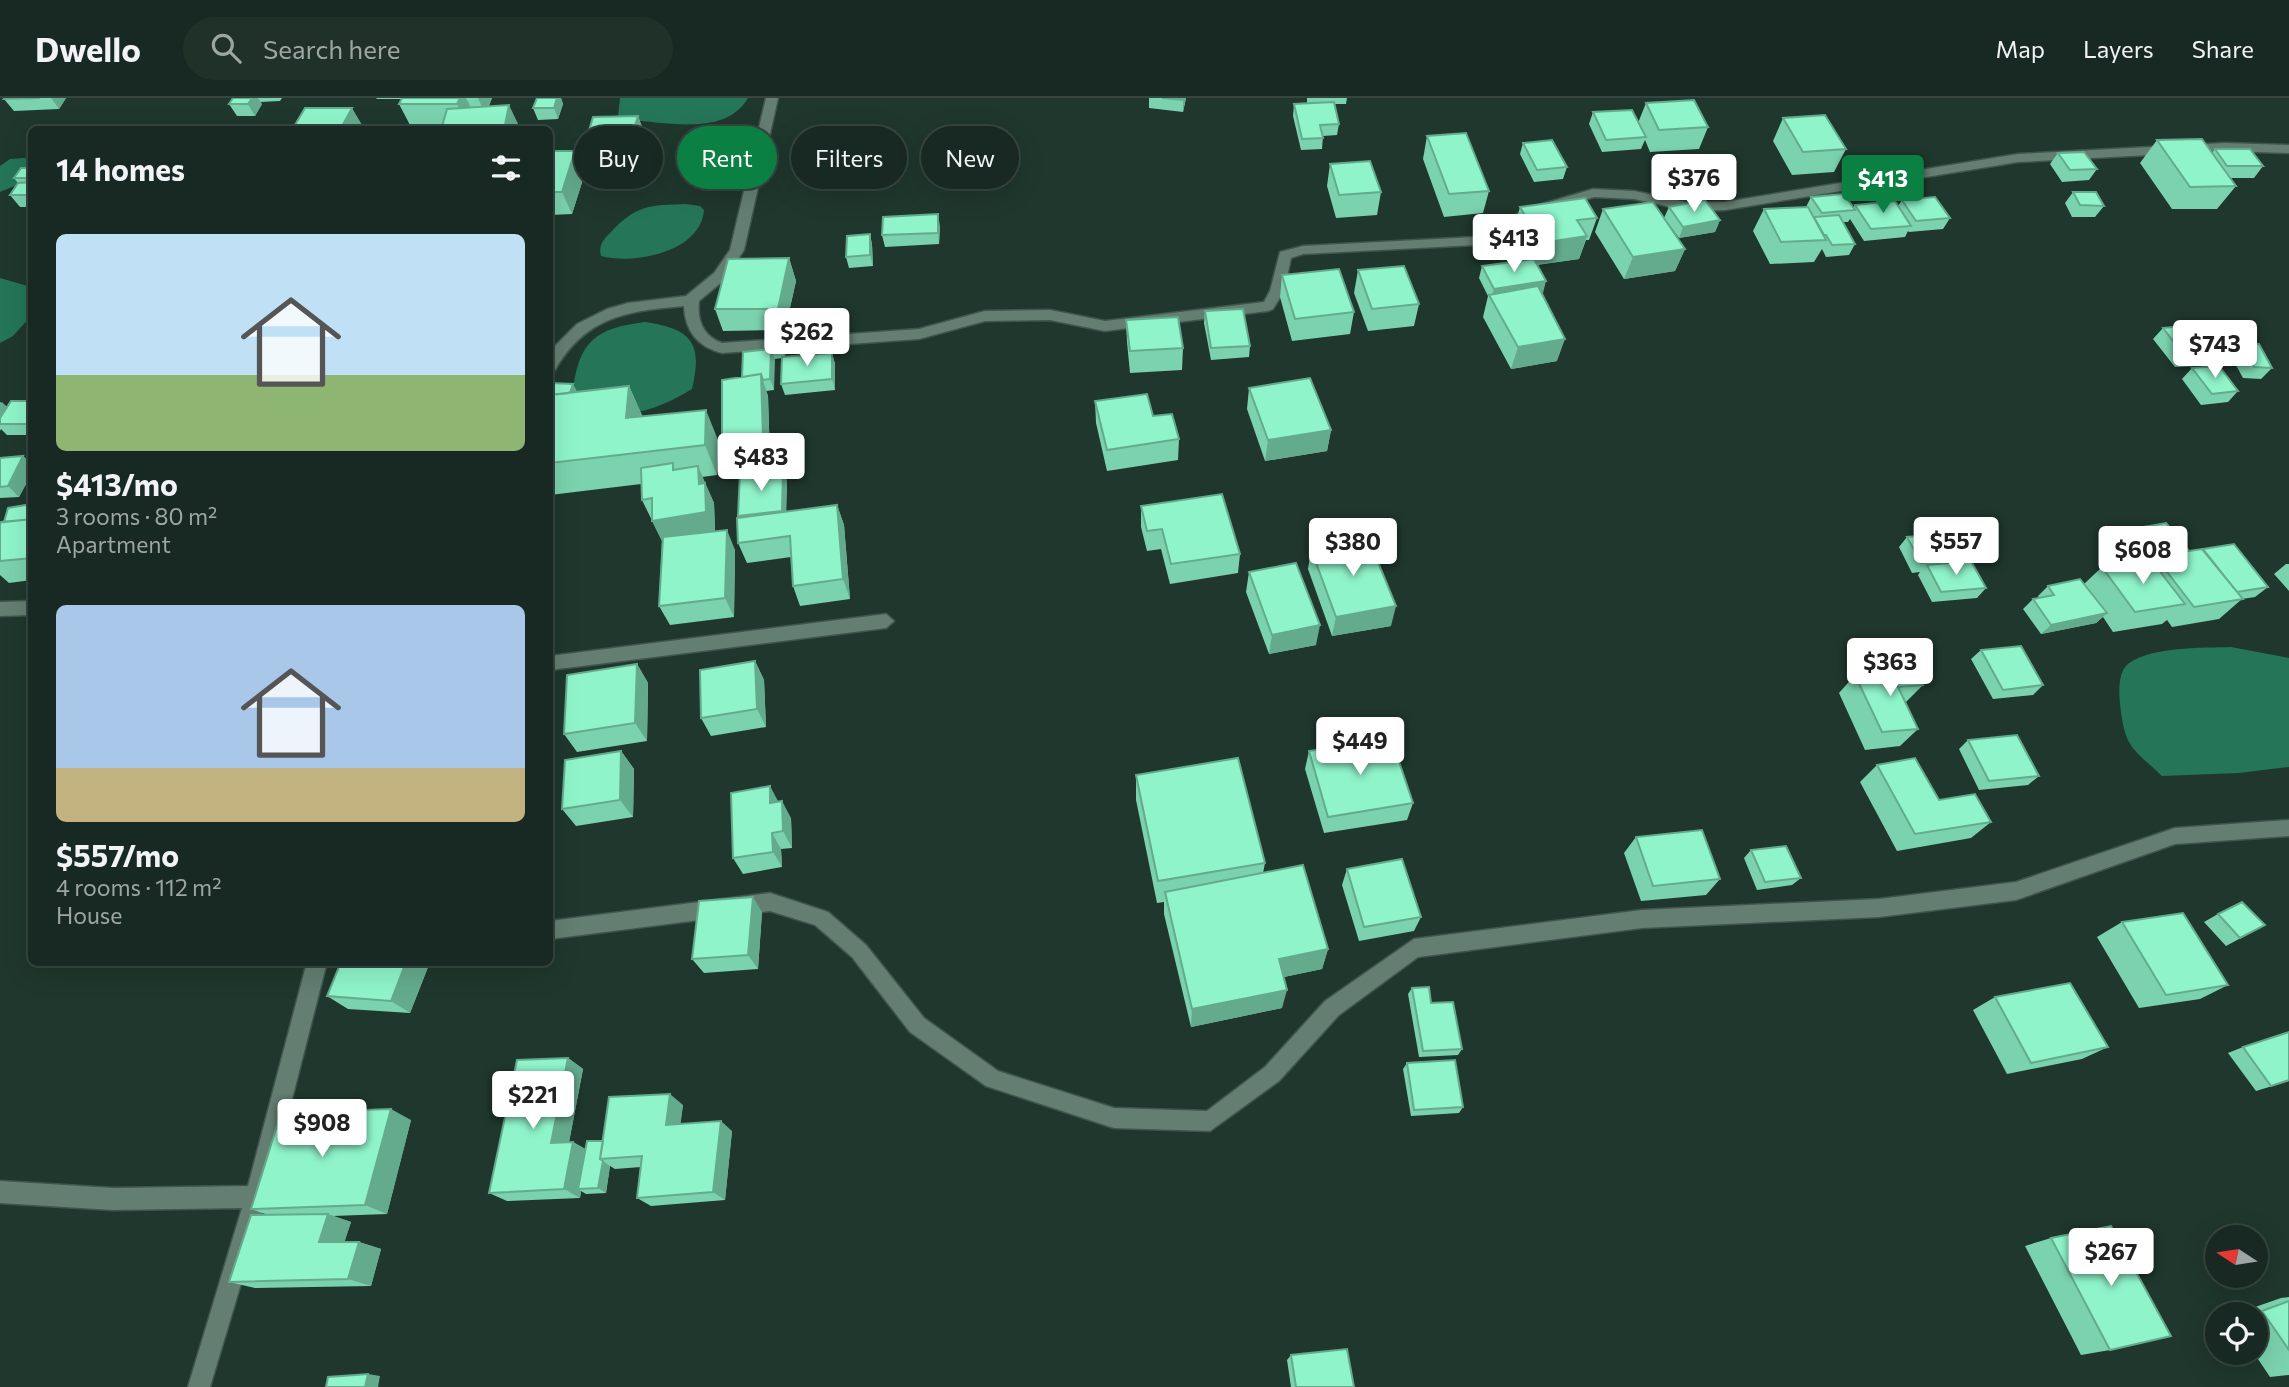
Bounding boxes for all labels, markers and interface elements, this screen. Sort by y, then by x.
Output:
search box [183,17,673,80]
text: Dwello [35,28,141,69]
icon: search [207,29,245,67]
text: Search here [263,33,401,64]
text: Map [1996,34,2045,63]
text: Layers [2083,34,2154,63]
text: Share [2192,34,2254,63]
chip: Buy [574,126,663,189]
chip: Rent [677,126,777,189]
chip: Filters [791,126,907,189]
chip: New [921,126,1019,189]
icon: filters [487,149,525,187]
text: 14 homes [56,150,185,187]
pin: $376 [1653,155,1735,214]
pin: $413 [1842,156,1924,215]
text: $376 [1667,163,1721,191]
text: $413 [1858,164,1908,192]
pin: $413 [1473,214,1555,274]
text: $413 [1489,223,1539,251]
icon: home [228,279,354,405]
pin: $262 [766,308,848,368]
text: $262 [780,317,834,345]
pin: $743 [2174,320,2256,380]
text: $743 [2189,329,2241,357]
pin: $483 [720,434,802,493]
text: $483 [734,442,788,470]
text: $413/mo [56,465,178,502]
text: 3 rooms · 80 m² [56,502,217,530]
pin: $380 [1312,518,1394,578]
pin: $557 [1915,518,1997,577]
text: $557 [1930,526,1982,554]
pin: $608 [2102,526,2184,586]
text: $380 [1325,527,1381,555]
text: Apartment [56,530,171,558]
text: $608 [2115,535,2171,563]
pin: $363 [1849,638,1931,698]
text: $363 [1863,647,1917,675]
icon: home [228,650,354,776]
pin: $449 [1319,718,1401,777]
text: $449 [1332,726,1388,754]
text: $557/mo [56,836,179,873]
text: 4 rooms · 112 m² [56,873,221,901]
text: House [56,901,122,929]
pin: $221 [492,1072,574,1131]
text: $221 [508,1080,558,1108]
pin: $908 [281,1100,363,1159]
text: $908 [294,1108,350,1136]
north arrow [2205,1225,2268,1288]
map controls [2205,1225,2268,1365]
pin: $267 [2070,1228,2152,1288]
text: $267 [2085,1237,2137,1265]
button: locate [2205,1302,2268,1365]

